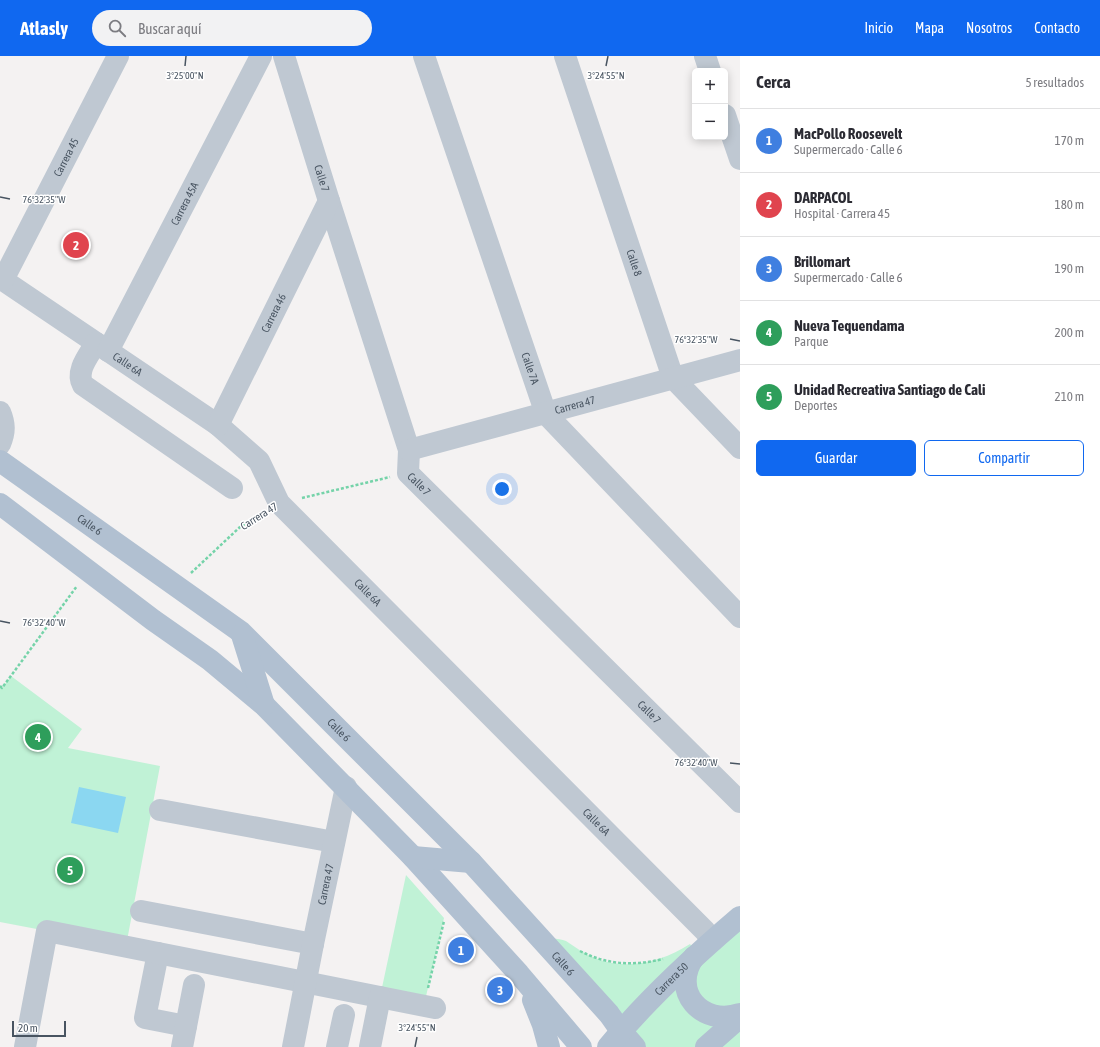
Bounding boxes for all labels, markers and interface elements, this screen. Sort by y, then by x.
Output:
search box [92,10,372,46]
text: Atlasly [20,17,68,39]
icon: search [106,17,128,39]
text: Buscar aquí [138,20,201,37]
text: Inicio [864,20,893,36]
text: Mapa [915,20,944,36]
text: Nosotros [966,20,1012,36]
text: Contacto [1034,20,1080,36]
map controls [692,68,728,140]
button: + [692,68,728,104]
text: 3°25'00"N [166,70,204,81]
text: 3°24'55"N [587,70,625,81]
text: Cerca [756,72,791,92]
text: 5 resultados [1025,75,1084,90]
button: − [692,104,728,140]
text: MacPollo Roosevelt [794,125,902,142]
text: 1 [766,133,772,148]
text: 170 m [1055,133,1084,148]
street label: Carrera 45 [51,136,81,178]
text: Supermercado · Calle 6 [794,142,903,157]
street label: Calle 7 [312,163,332,193]
street label: Carrera 45A [168,179,201,227]
text: DARPACOL [794,189,852,206]
text: 76°32'35"W [22,194,66,205]
text: 2 [766,197,772,212]
text: 180 m [1055,197,1084,212]
text: Hospital · Carrera 45 [794,206,890,221]
pin: 2 [63,230,89,260]
street label: Calle 8 [624,248,644,278]
text: Brillomart [794,253,850,270]
text: 3 [766,261,772,276]
text: 190 m [1055,261,1084,276]
text: Supermercado · Calle 6 [794,270,903,285]
street label: Carrera 46 [259,292,288,334]
text: Nueva Tequendama [794,317,905,334]
text: 4 [766,325,772,340]
text: 200 m [1055,325,1084,340]
text: 76°32'35"W [674,334,718,345]
text: Parque [794,334,828,349]
street label: Calle 6A [111,350,145,379]
street label: Calle 7A [519,351,542,386]
text: Unidad Recreativa Santiago de Cali [794,381,985,398]
text: 5 [766,389,772,404]
text: 210 m [1055,389,1084,404]
street label: Carrera 47 [553,394,597,416]
text: Deportes [794,398,837,413]
button: Guardar [756,440,916,476]
button: Compartir [924,440,1084,476]
street label: Calle 7 [405,470,433,498]
your location [492,479,512,499]
street label: Carrera 47 [238,500,280,532]
street label: Calle 6 [75,512,104,538]
street label: Calle 6A [352,576,384,609]
text: 76°32'40"W [22,617,66,628]
street label: Calle 7 [635,698,663,726]
street label: Calle 6 [325,716,353,744]
pin: 4 [25,722,51,752]
text: 76°32'40"W [674,757,718,768]
street label: Calle 6A [581,806,613,838]
pin: 5 [57,855,83,885]
street label: Carrera 47 [315,863,336,906]
pin: 1 [448,935,474,965]
street label: Calle 6 [550,949,577,978]
street label: Carrera 50 [652,960,690,998]
pin: 3 [487,975,513,1005]
scale bar [12,1019,66,1038]
text: 20 m [18,1022,38,1034]
text: 3°24'55"N [398,1022,436,1033]

